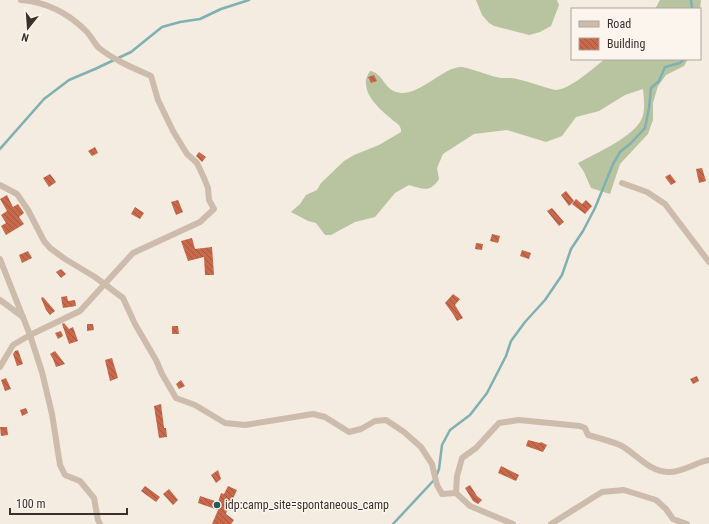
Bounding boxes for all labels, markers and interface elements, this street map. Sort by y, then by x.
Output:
north arrow [8,8,48,48]
legend [571,8,701,60]
text: Road [607,17,631,31]
text: N [20,30,30,44]
text: Building [607,37,645,51]
scale bar [10,490,127,516]
text: 100 m [16,497,46,511]
place label: idp:camp_site=spontaneous_camp [225,498,389,512]
marker: idp:camp_site=spontaneous_camp [212,500,222,510]

